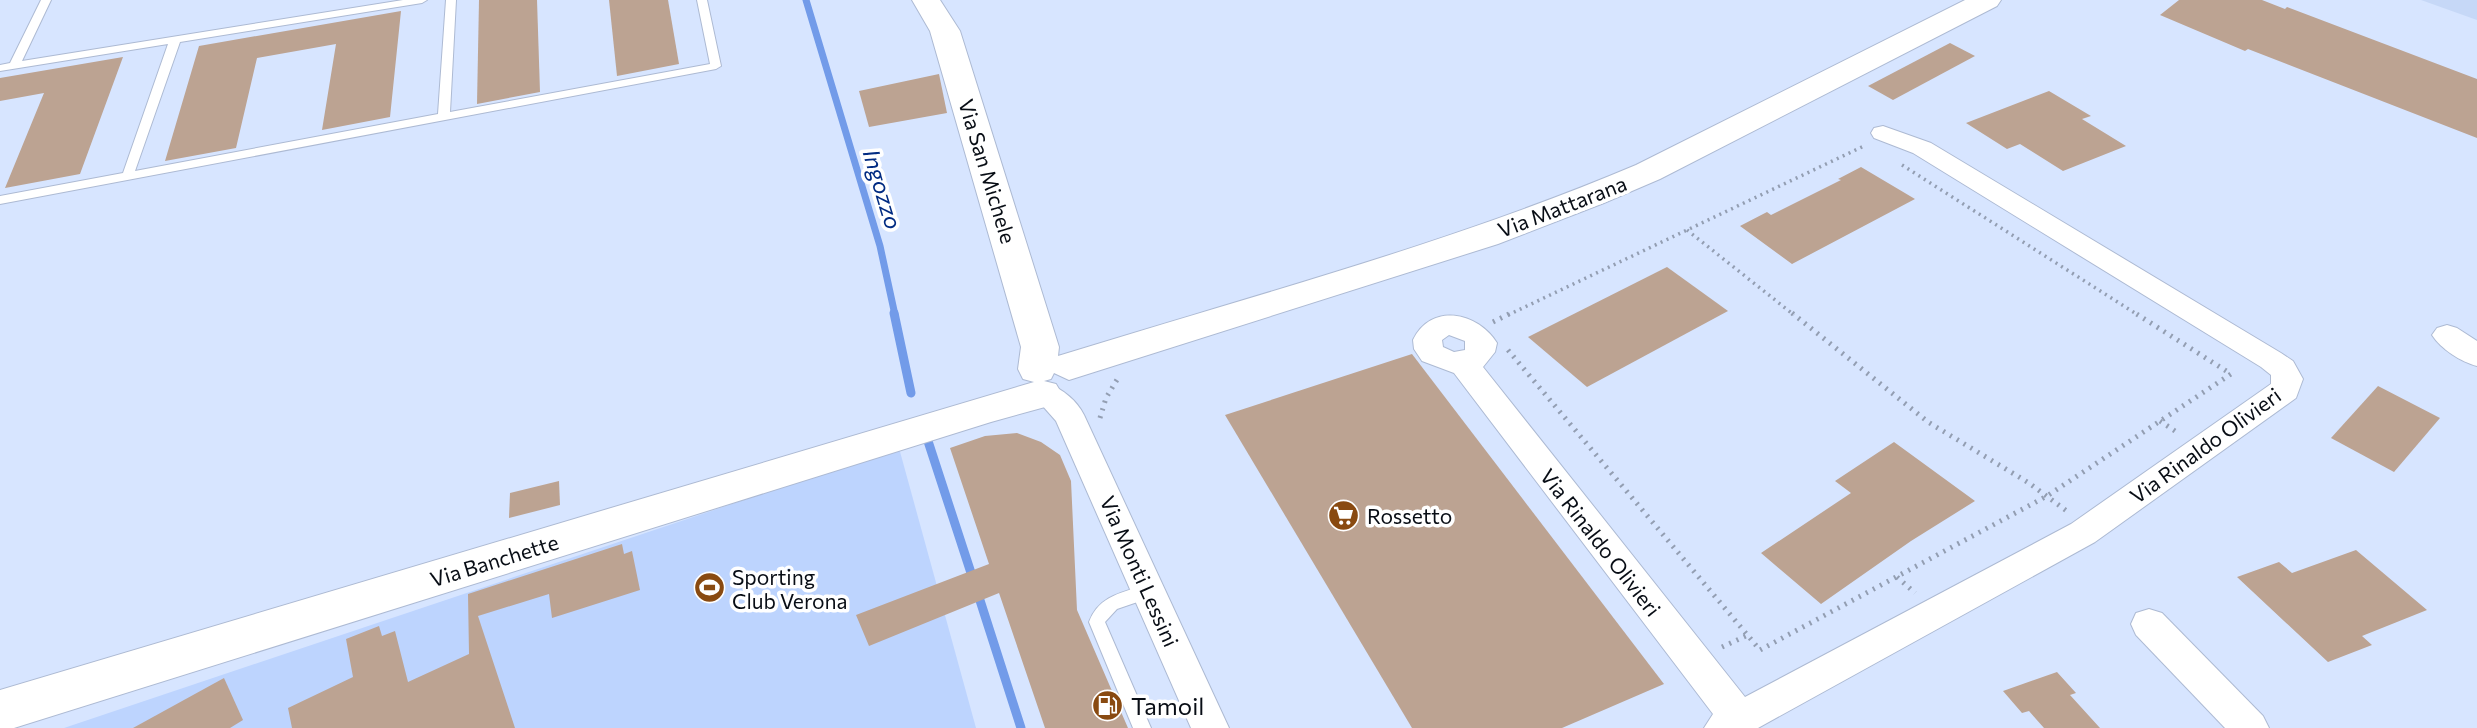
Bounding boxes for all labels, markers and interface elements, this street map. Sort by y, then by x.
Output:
street label: Via San Michele [954,96,1022,246]
water label: Ingozzo [858,146,908,232]
street label: Via Mattarana [1494,170,1630,242]
street label: Via Rinaldo Olivieri [2125,382,2285,508]
street label: Via Rinaldo Olivieri [1536,463,1666,621]
street label: Via Monti Lessini [1096,492,1184,650]
supermarket icon: Rossetto [1327,498,1361,532]
place label: Rossetto [1367,503,1452,528]
street label: Via Banchette [427,529,561,591]
place label: Sporting Club Verona [732,564,848,613]
sports icon: Sporting Club Verona [692,571,726,605]
fuel station icon: Tamoil [1091,688,1125,722]
place label: Tamoil [1131,691,1204,720]

